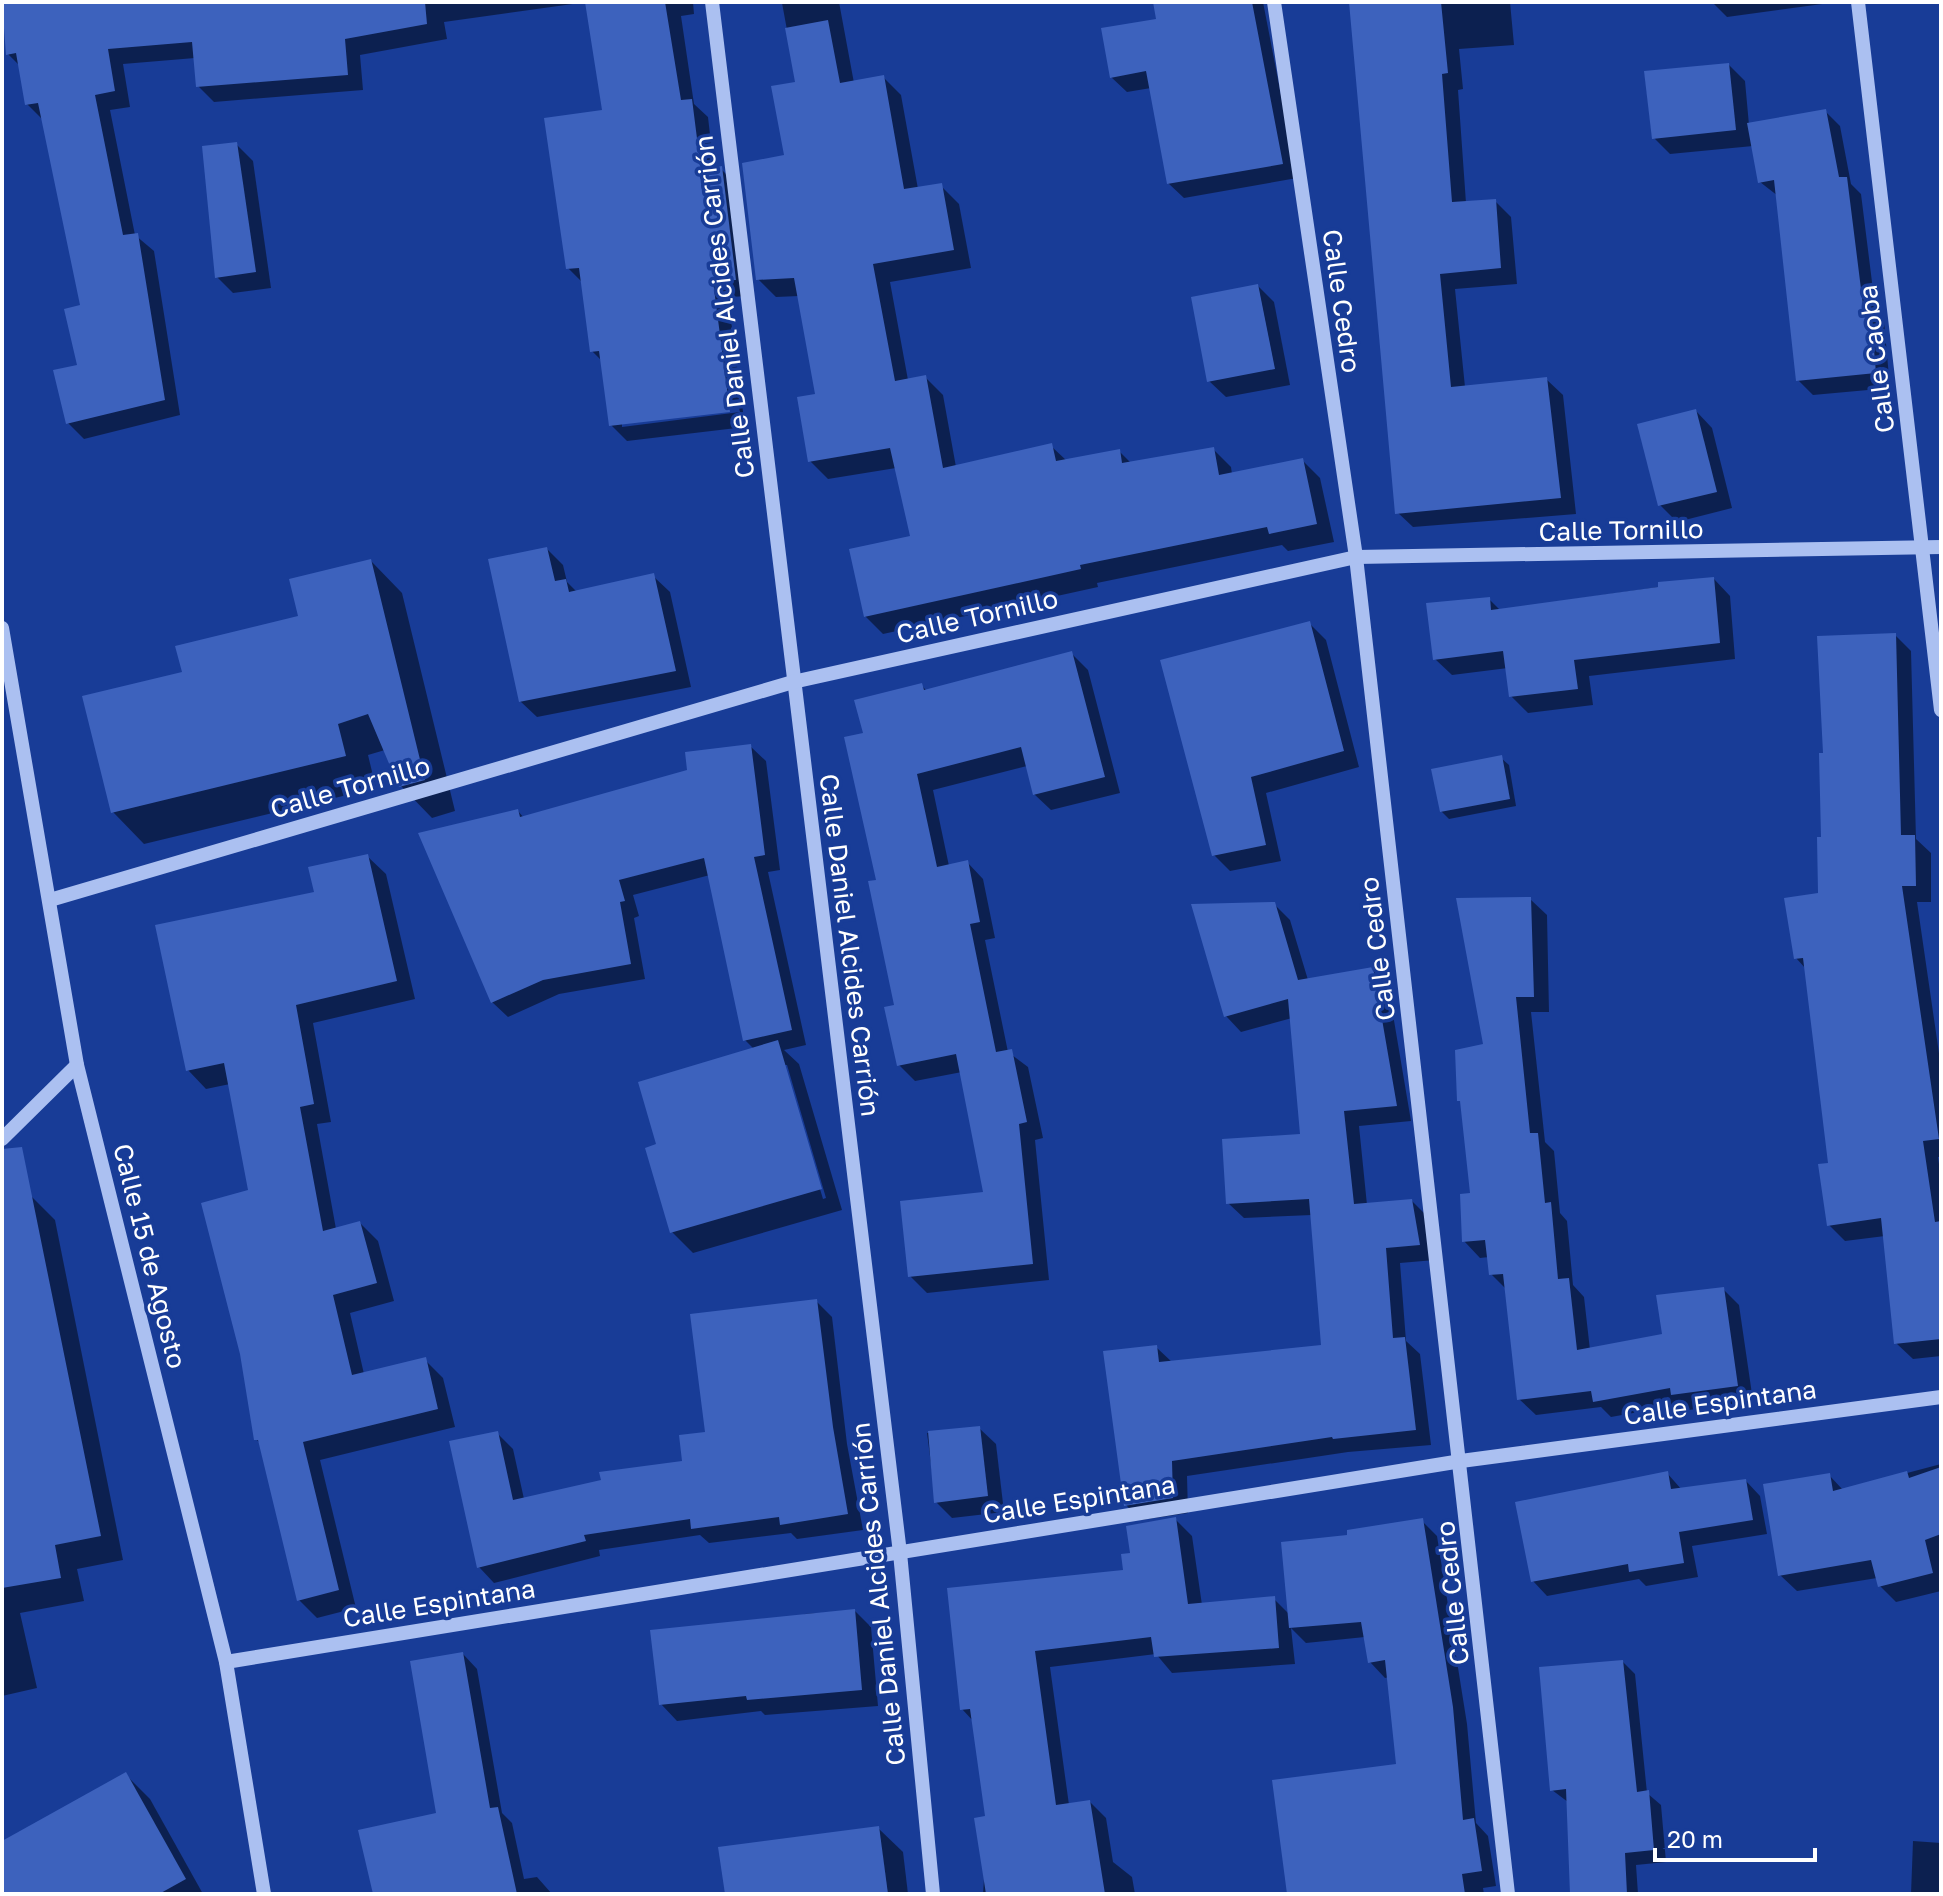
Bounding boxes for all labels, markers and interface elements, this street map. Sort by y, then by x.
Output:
street label: Calle Daniel Alcides Carrión [688,134,760,480]
street label: Calle Cedro [1317,227,1367,375]
street label: Calle Caoba [1852,283,1900,435]
street label: Calle Tornillo [1538,513,1704,547]
street label: Calle Tornillo [893,582,1061,650]
street label: Calle Tornillo [267,749,433,825]
street label: Calle Daniel Alcides Carrión [814,772,886,1118]
street label: Calle Cedro [1353,875,1401,1023]
street label: Calle 15 de Agosto [107,1140,193,1372]
street label: Calle Espintana [1622,1373,1818,1431]
street label: Calle Daniel Alcides Carrión [845,1421,911,1767]
street label: Calle Espintana [981,1468,1177,1530]
street label: Calle Cedro [1429,1519,1475,1667]
street label: Calle Espintana [341,1572,537,1634]
scale bar [1655,1812,1815,1862]
text: 20 m [1667,1824,1723,1853]

